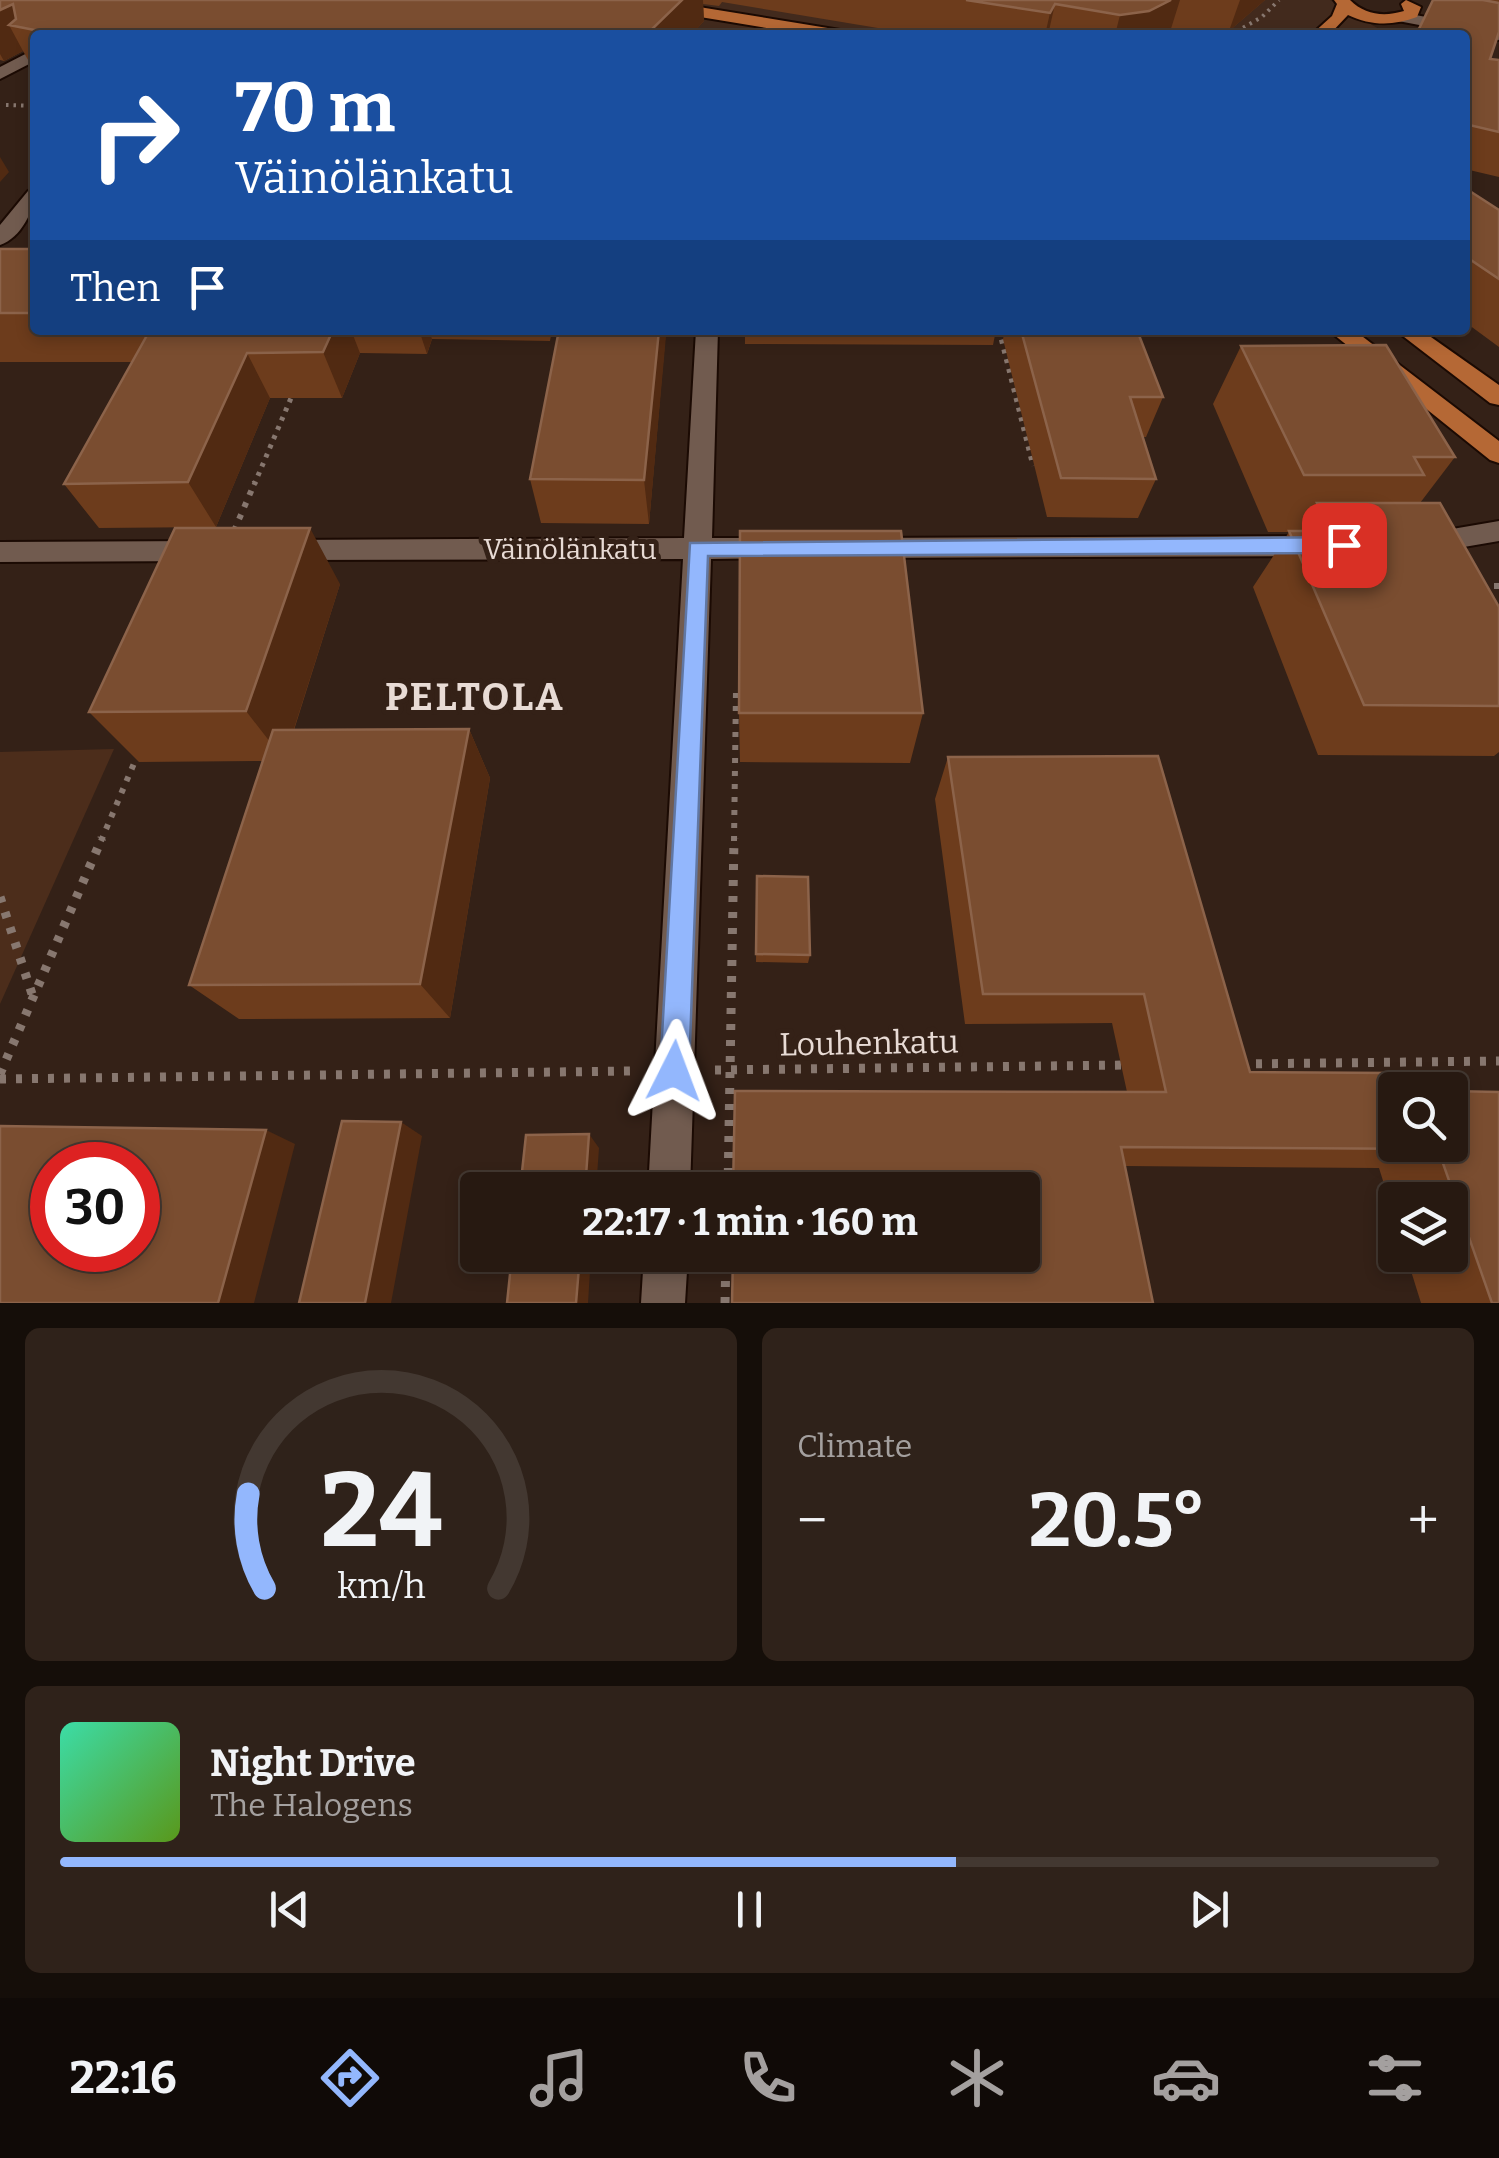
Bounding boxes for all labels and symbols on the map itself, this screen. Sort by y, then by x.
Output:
pin [1302,503,1387,588]
street label: Väinölänkatu [483,533,657,566]
district label: PELTOLA [385,674,565,720]
position arrow [622,1019,726,1123]
street label: Louhenkatu [779,1022,959,1064]
speed limit sign: 30 [30,1142,160,1272]

